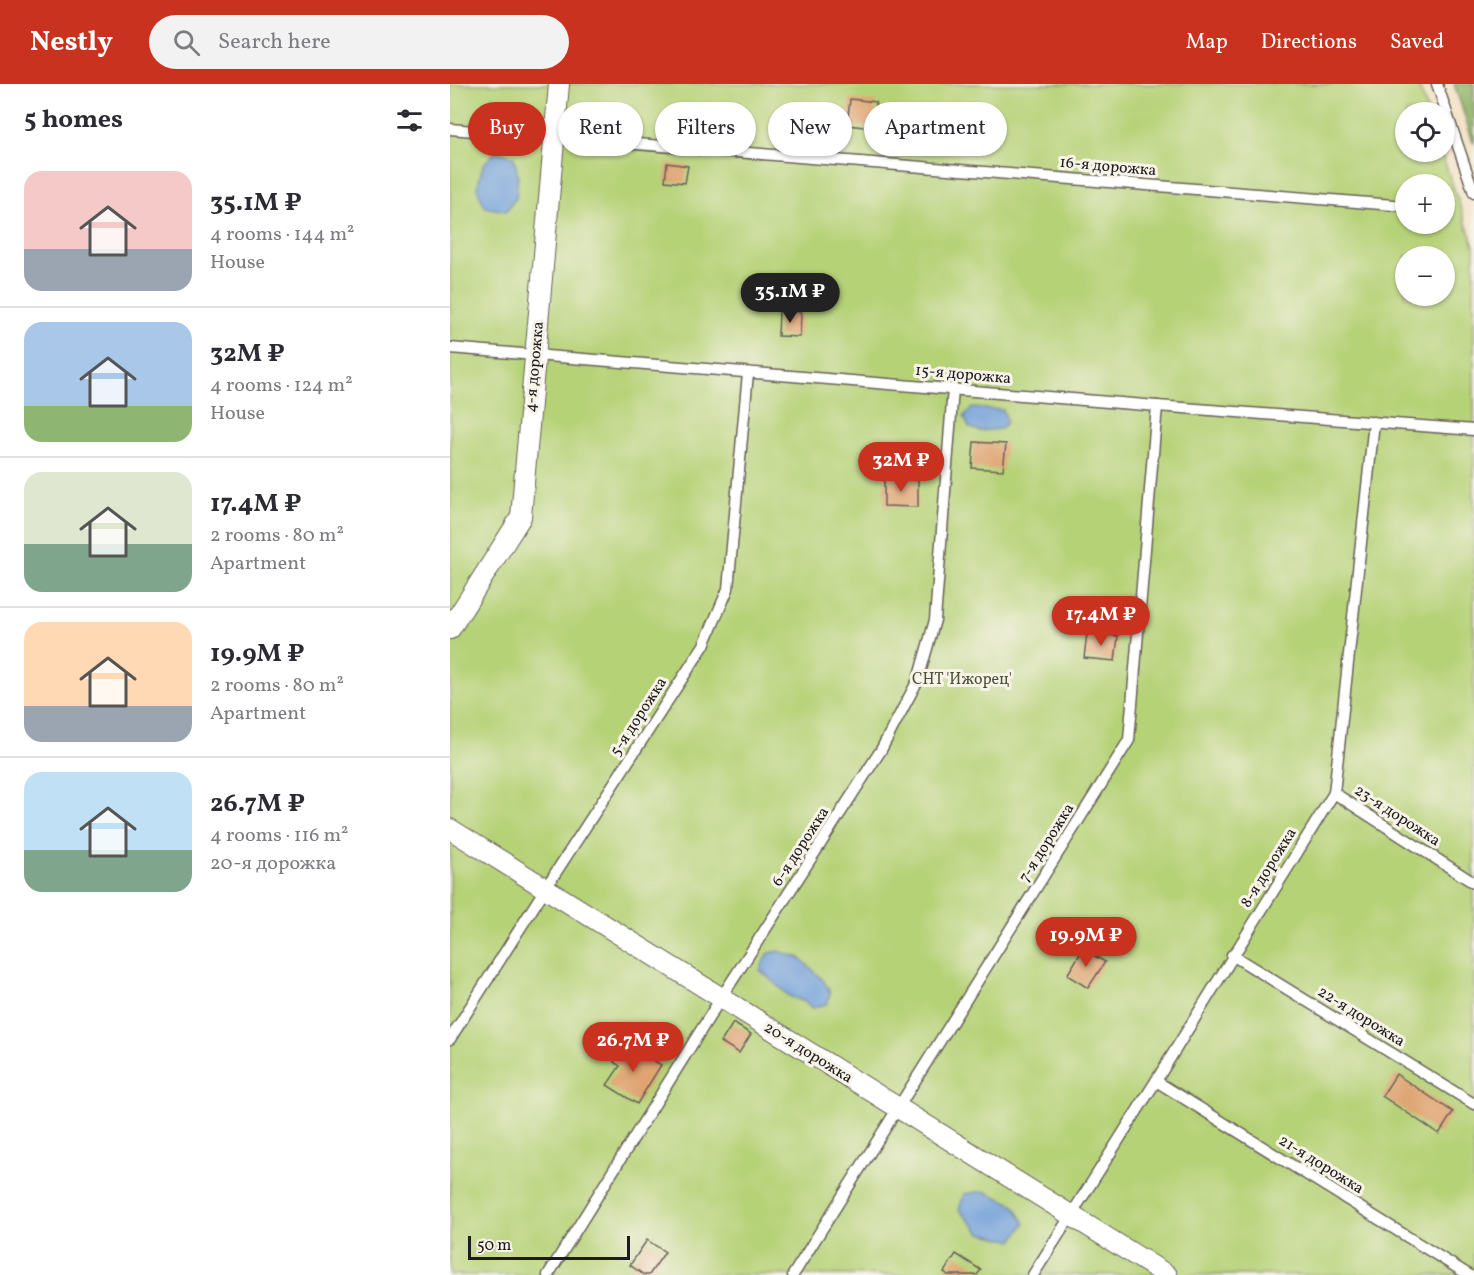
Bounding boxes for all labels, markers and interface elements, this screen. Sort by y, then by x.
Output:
search box [149,15,569,69]
text: Nestly [30,23,113,62]
icon: search [170,26,203,59]
text: Search here [218,27,331,58]
text: Map [1186,28,1228,57]
text: Directions [1261,28,1357,57]
text: Saved [1390,28,1444,57]
text: 5 homes [24,102,123,138]
chip: Buy [468,102,546,156]
chip: Rent [558,102,643,156]
chip: Filters [655,102,756,156]
chip: New [768,102,852,156]
chip: Apartment [864,102,1007,156]
map controls [1395,102,1455,306]
button: locate [1395,102,1455,162]
icon: filters [393,104,426,137]
street label: 16-я дорожка [1059,152,1157,182]
button: + [1395,174,1455,234]
text: 35.1M ₽ [210,185,302,221]
icon: home [72,195,144,267]
text: 4 rooms · 144 m² [210,221,355,249]
button: − [1395,246,1455,306]
text: House [210,249,265,277]
pin: 35.1M ₽ [735,273,845,324]
text: 35.1M ₽ [755,278,825,306]
street label: 4-я дорожка [520,321,550,413]
text: 32M ₽ [210,336,285,372]
icon: home [72,346,144,418]
street label: 15-я дорожка [914,360,1012,390]
text: 4 rooms · 124 m² [210,372,353,400]
text: House [210,400,265,428]
pin: 32M ₽ [859,442,943,493]
text: 32M ₽ [872,447,930,475]
text: 17.4M ₽ [210,486,302,522]
icon: home [72,496,144,568]
text: 2 rooms · 80 m² [210,522,344,550]
text: Apartment [210,550,306,578]
pin: 17.4M ₽ [1046,596,1156,647]
text: 17.4M ₽ [1066,601,1136,629]
text: 19.9M ₽ [210,636,305,672]
icon: home [72,646,144,718]
park label: СНТ 'Ижорец' [912,669,1012,691]
text: 2 rooms · 80 m² [210,672,344,700]
street label: 5-я дорожка [605,673,673,761]
text: Apartment [210,700,306,728]
street label: 23-я дорожка [1350,780,1444,852]
text: 26.7M ₽ [210,786,305,822]
icon: home [72,796,144,868]
street label: 7-я дорожка [1014,799,1080,887]
street label: 6-я дорожка [767,803,835,891]
text: 4 rooms · 116 m² [210,822,349,850]
street label: 8-я дорожка [1236,824,1302,912]
text: 20-я дорожка [210,850,336,878]
pin: 19.9M ₽ [1031,917,1141,968]
text: 19.9M ₽ [1050,922,1122,950]
street label: 22-я дорожка [1313,981,1409,1053]
street label: 20-я дорожка [759,1017,857,1089]
pin: 26.7M ₽ [578,1022,688,1073]
text: 26.7M ₽ [596,1027,670,1055]
street label: 21-я дорожка [1274,1130,1368,1200]
scale bar [468,1233,630,1260]
text: 50 m [477,1235,511,1257]

